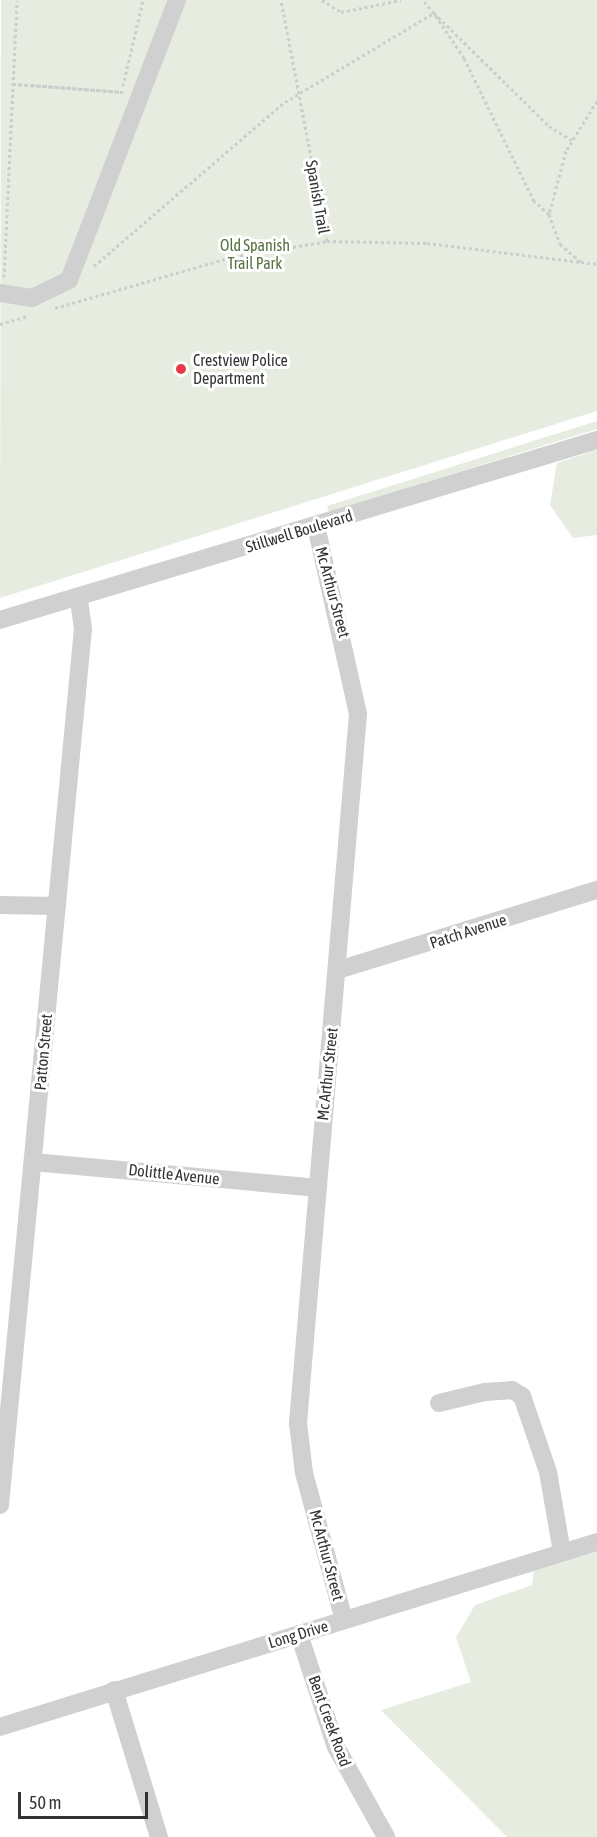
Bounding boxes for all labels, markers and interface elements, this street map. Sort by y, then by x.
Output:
street label: Spanish Trail [302,159,334,235]
park label: Old Spanish Trail Park [220,235,290,273]
place label: Crestview Police Department [193,350,288,388]
marker: Crestview Police Department [174,362,188,376]
street label: Stillwell Boulevard [243,506,355,556]
street label: Mc Arthur Street [312,544,354,640]
street label: Patch Avenue [427,910,509,952]
street label: Patton Street [30,1013,56,1091]
street label: Mc Arthur Street [313,1027,341,1121]
street label: Dolittle Avenue [128,1160,220,1188]
street label: Mc Arthur Street [306,1507,348,1603]
street label: Long Drive [266,1616,330,1652]
street label: Bent Creek Road [305,1673,355,1769]
scale bar [21,1780,152,1818]
text: 50 m [29,1792,61,1813]

